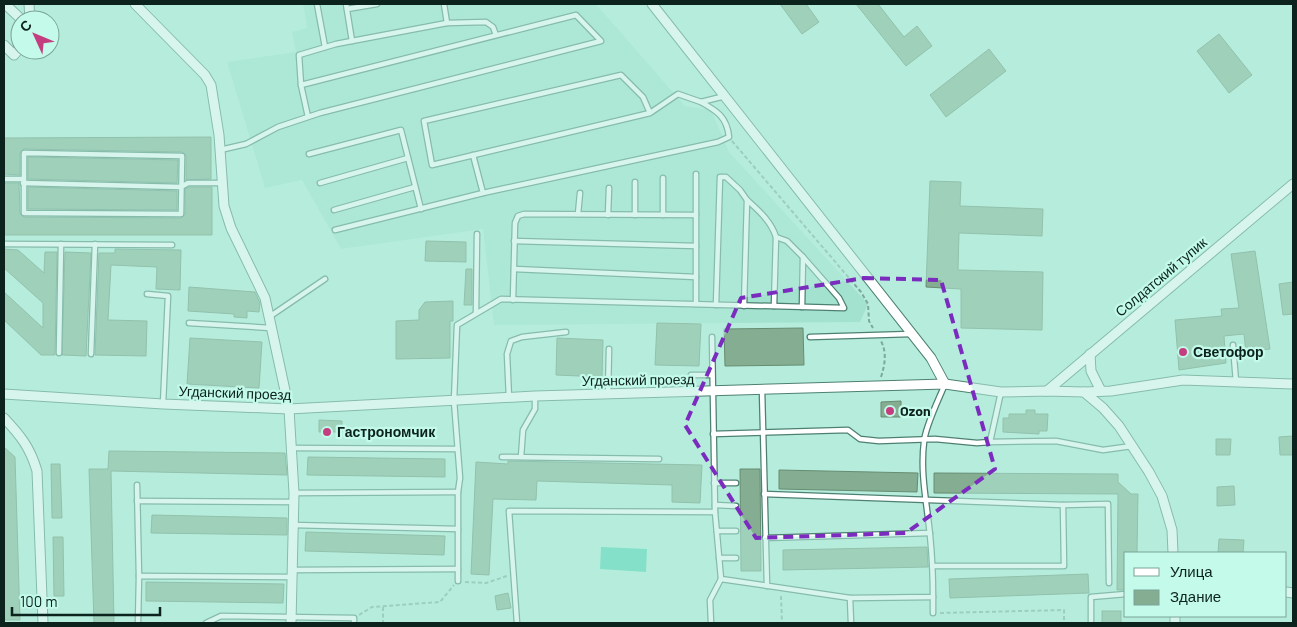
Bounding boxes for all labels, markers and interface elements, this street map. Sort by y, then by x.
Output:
north arrow [10,10,60,60]
text: С [16,16,35,35]
street label: Солдатский тупик [1111,233,1211,320]
place label: Светофор [1193,343,1264,360]
marker: Светофор [1177,346,1189,358]
street label: Угданский проезд [581,370,695,389]
street label: Угданский проезд [178,382,292,403]
place label: Ozon [900,402,931,419]
marker: Ozon [884,405,896,417]
place label: Гастрономчик [337,423,436,440]
marker: Гастрономчик [321,426,333,438]
legend [1124,552,1287,617]
text: Улица [1170,562,1213,580]
scale bar [12,584,160,616]
text: Здание [1170,587,1221,605]
text: 100 m [20,592,58,610]

